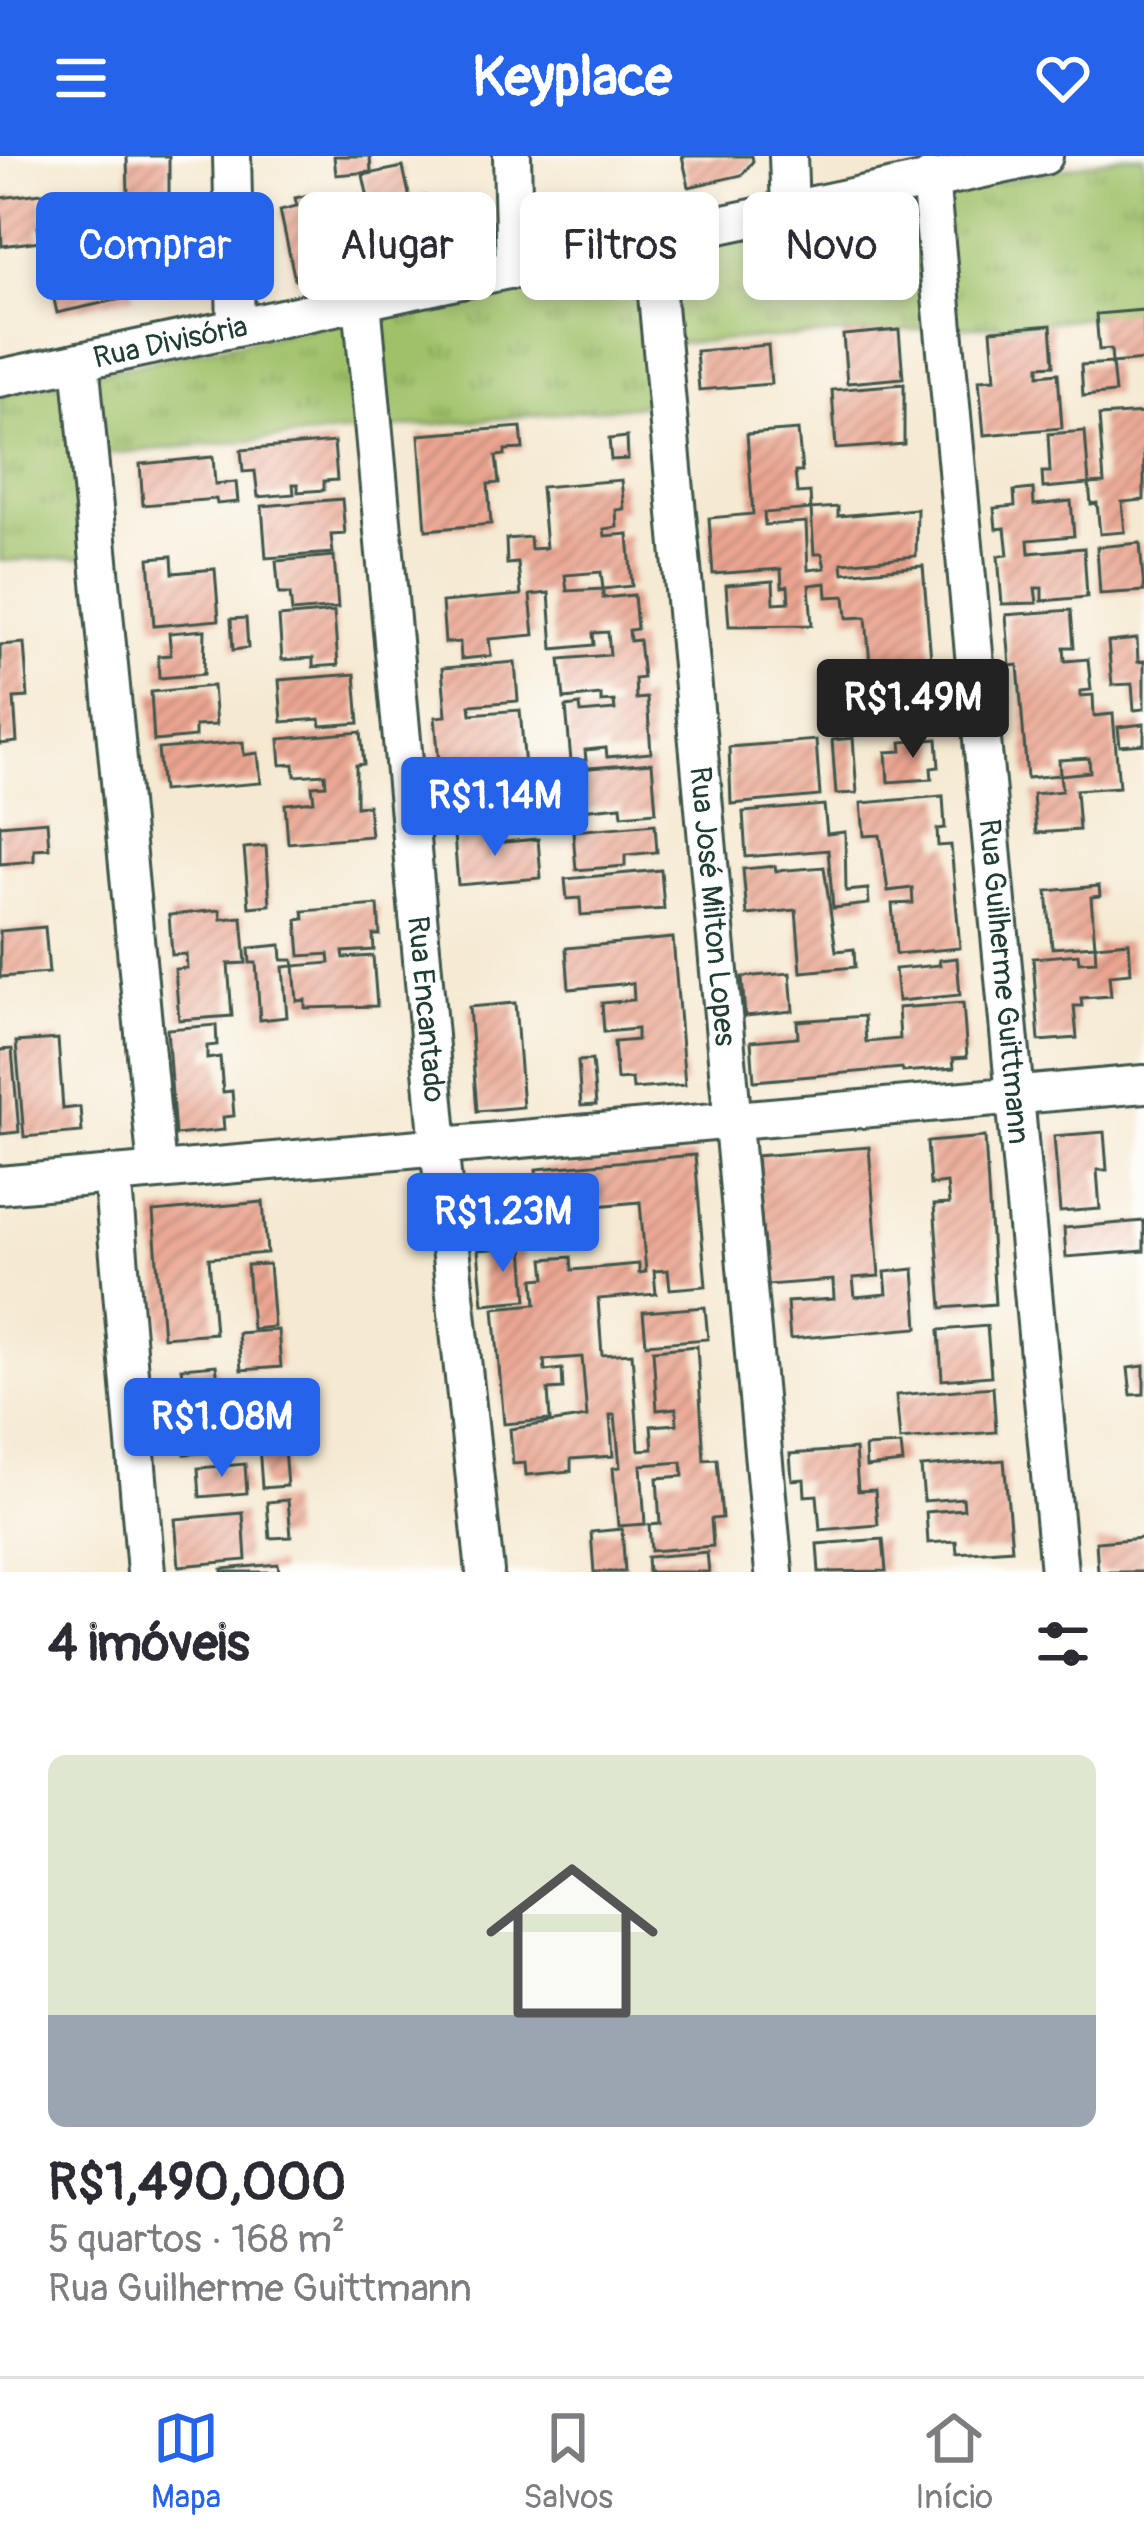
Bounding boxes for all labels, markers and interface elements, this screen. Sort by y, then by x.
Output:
text: Keyplace [472,44,672,112]
icon: menu [48,45,114,111]
icon: heart [1030,45,1096,111]
chip: Comprar [36,192,274,300]
chip: Alugar [298,192,496,300]
chip: Filtros [520,192,719,300]
chip: Novo [743,192,919,300]
street label: Rua Divisória [90,307,251,376]
pin: R$1.49M [802,659,1024,761]
text: R$1.49M [844,673,982,722]
pin: R$1.14M [384,757,606,859]
street label: Rua José Milton Lopes [682,765,744,1048]
text: R$1.14M [428,771,562,820]
street label: Rua Guilherme Guittmann [971,817,1038,1146]
street label: Rua Encantado [400,914,453,1104]
pin: R$1.23M [392,1173,614,1275]
text: R$1.23M [434,1187,572,1236]
pin: R$1.08M [111,1378,333,1480]
text: R$1.08M [151,1392,293,1441]
icon: filters [1030,1611,1096,1677]
text: 4 imóveis [48,1612,250,1676]
icon: home [464,1833,680,2049]
text: R$1,490,000 [48,2151,346,2215]
text: 5 quartos · 168 m² [48,2215,345,2264]
text: Rua Guilherme Guittmann [48,2264,472,2313]
tab: Mapa [151,2405,221,2518]
tab: Salvos [523,2405,613,2518]
tab: Início [915,2405,993,2518]

